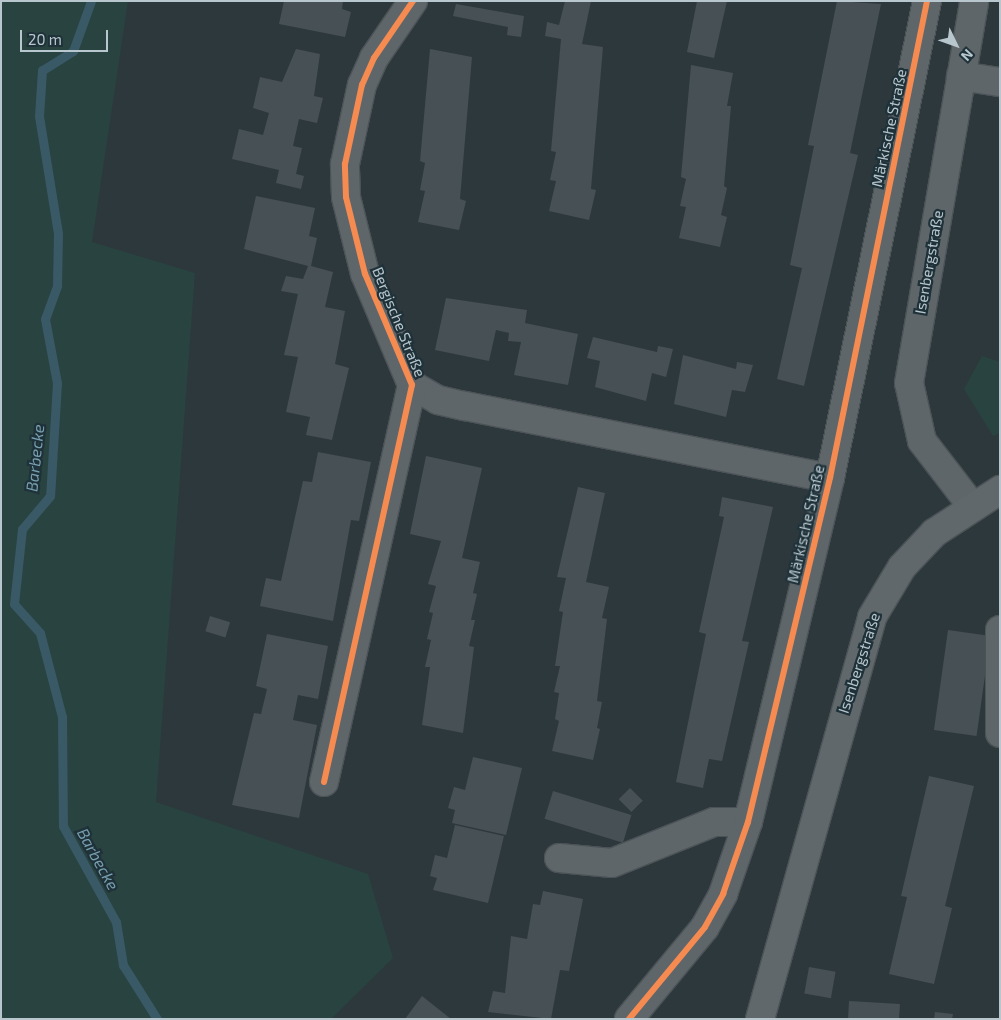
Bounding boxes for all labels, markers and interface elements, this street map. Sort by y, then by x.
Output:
scale bar [22,20,110,52]
north arrow [931,20,981,70]
text: 20 m [28,30,62,48]
text: N [958,46,977,65]
street label: Märkische Straße [868,67,910,189]
street label: Isenbergstraße [911,209,947,315]
street label: Bergische Straße [369,264,429,380]
water label: Barbecke [22,423,48,493]
street label: Märkische Straße [784,463,828,585]
street label: Isenbergstraße [834,610,884,716]
water label: Barbecke [73,825,123,893]

